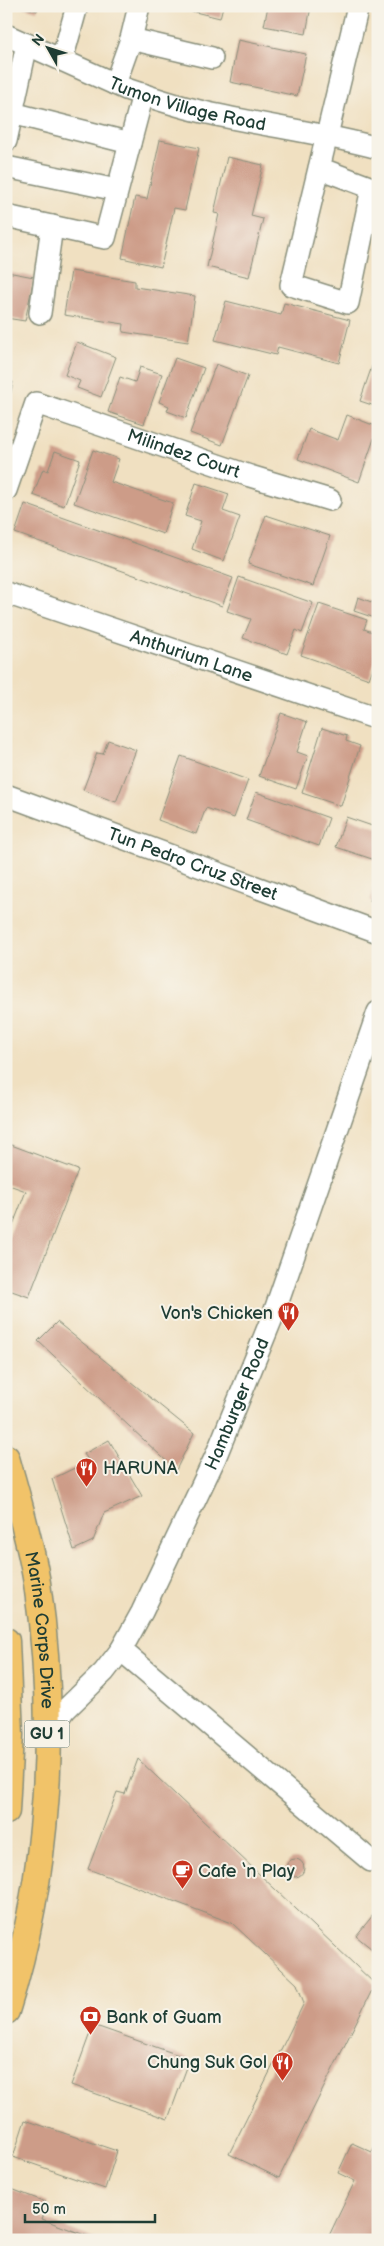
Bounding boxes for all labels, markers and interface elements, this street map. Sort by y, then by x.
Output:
north arrow [22,22,72,72]
text: N [28,31,48,50]
street label: Tumon Village Road [106,72,268,135]
street label: Milindez Court [124,424,243,482]
street label: Anthurium Lane [128,625,256,686]
street label: Tun Pedro Cruz Street [105,823,281,905]
restaurant icon: Von's Chicken [277,1301,301,1332]
place label: Von's Chicken [161,1303,273,1324]
street label: Hamburger Road [200,1335,273,1473]
restaurant icon: HARUNA [75,1456,99,1487]
place label: HARUNA [103,1458,178,1479]
street label: Marine Corps Drive [21,1549,58,1709]
road number: GU 1 [24,1720,70,1748]
cafe icon: Cafe ‘n Play [170,1859,194,1890]
place label: Cafe ‘n Play [198,1861,296,1882]
bank icon: Bank of Guam [78,2005,102,2036]
place label: Bank of Guam [106,2007,222,2028]
restaurant icon: Chung Suk Gol [271,2050,295,2081]
place label: Chung Suk Gol [147,2052,267,2073]
scale bar [25,2191,155,2223]
text: 50 m [32,2200,66,2219]

